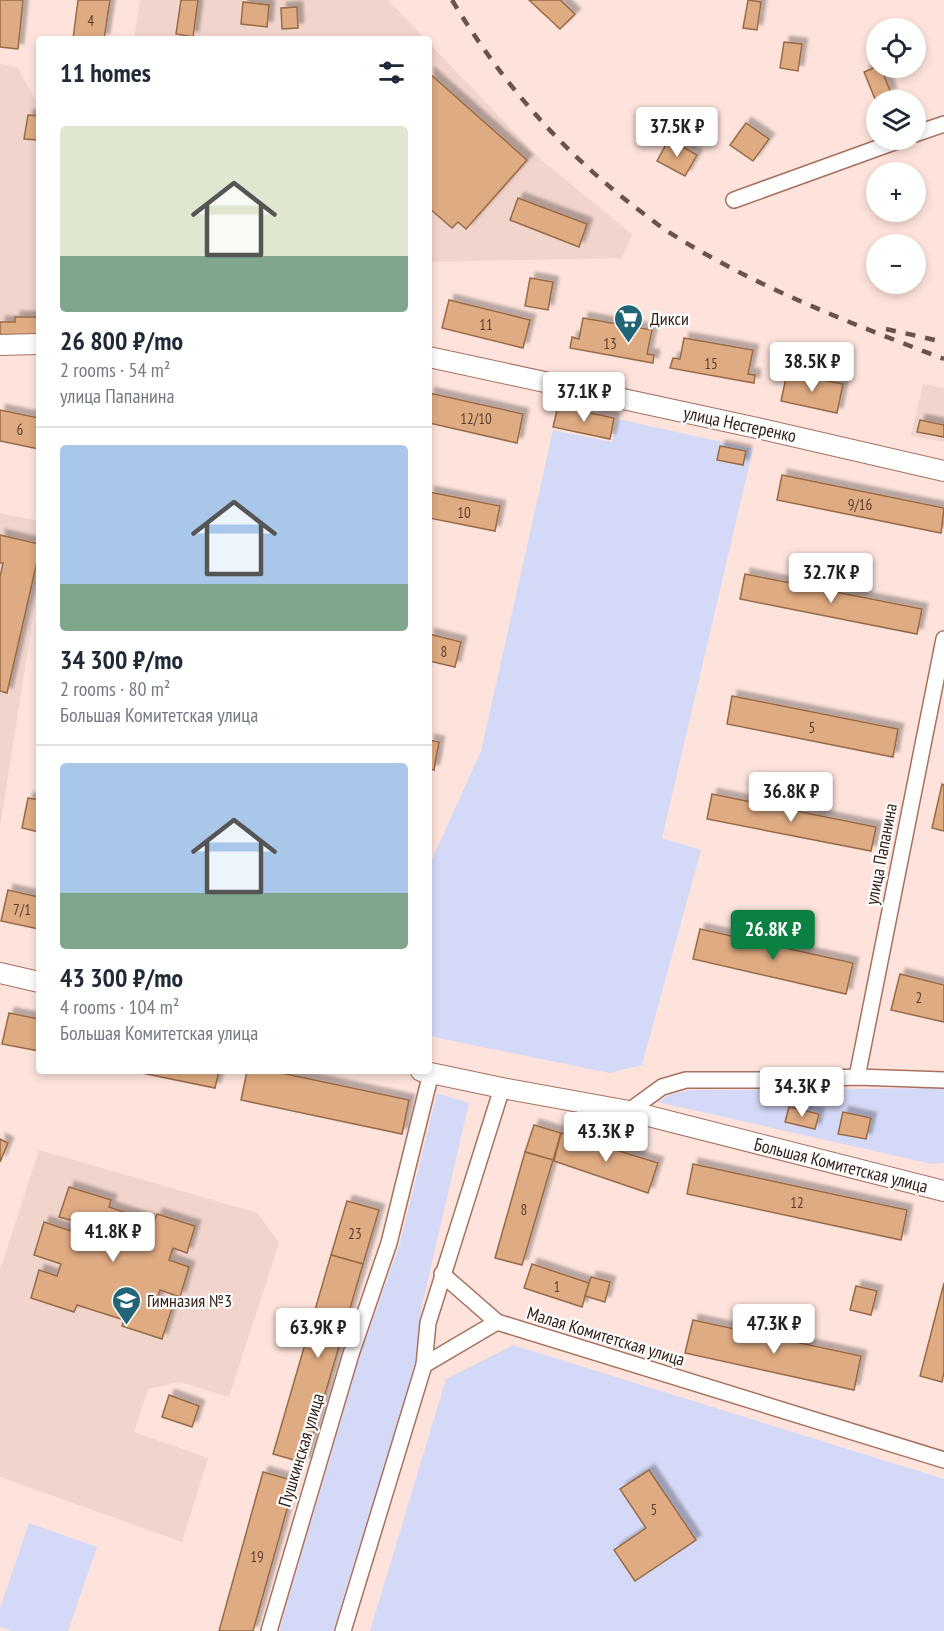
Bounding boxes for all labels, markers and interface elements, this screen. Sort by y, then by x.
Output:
house number: 4 [88,11,95,30]
map controls [866,18,926,294]
button: locate [866,18,926,78]
text: 11 homes [60,56,151,89]
icon: filters [375,56,408,89]
button: layers [866,90,926,150]
pin: 37.5K ₽ [622,107,732,158]
text: 37.5K ₽ [650,113,704,139]
button: + [866,162,926,222]
icon: home [180,165,288,273]
button: − [866,234,926,294]
supermarket icon: Дикси [613,302,645,344]
place label: Дикси [650,307,689,330]
house number: 11 [479,315,493,334]
text: 26 800 ₽/mo [60,324,183,357]
house number: 13 [603,334,617,353]
pin: 38.5K ₽ [757,342,867,393]
text: 38.5K ₽ [784,348,840,374]
house number: 15 [704,354,718,373]
text: 2 rooms · 54 m² [60,357,170,383]
pin: 37.1K ₽ [529,372,639,423]
text: 37.1K ₽ [557,378,611,404]
text: улица Папанина [60,383,175,409]
street label: улица Нестеренко [682,401,799,447]
house number: 12/10 [460,409,492,428]
house number: 6 [17,420,24,439]
icon: home [180,484,288,592]
house number: 9/16 [848,495,873,514]
house number: 10 [457,503,471,522]
pin: 32.7K ₽ [776,553,886,604]
text: 32.7K ₽ [803,559,859,585]
house number: 8 [441,642,447,661]
text: 34 300 ₽/mo [60,643,183,676]
text: 2 rooms · 80 m² [60,676,170,702]
text: Большая Комитетская улица [60,702,258,728]
house number: 5 [809,718,815,737]
pin: 36.8K ₽ [736,772,846,823]
text: 36.8K ₽ [763,778,819,804]
street label: улица Папанина [860,801,902,907]
icon: home [180,802,288,910]
house number: 7/1 [13,900,31,919]
pin: 26.8K ₽ [718,910,828,961]
text: 26.8K ₽ [745,916,801,942]
text: 43 300 ₽/mo [60,961,183,994]
house number: 2 [916,988,922,1007]
text: 4 rooms · 104 m² [60,994,179,1020]
text: Большая Комитетская улица [60,1020,258,1046]
pin: 34.3K ₽ [747,1067,857,1118]
text: 34.3K ₽ [774,1073,830,1099]
pin: 43.3K ₽ [551,1112,661,1163]
text: 43.3K ₽ [578,1118,634,1144]
street label: Большая Комитетская улица [752,1132,930,1198]
house number: 12 [790,1193,804,1212]
house number: 8 [521,1200,527,1219]
pin: 41.8K ₽ [58,1212,168,1263]
text: 41.8K ₽ [85,1218,141,1244]
house number: 23 [348,1224,362,1243]
house number: 1 [554,1277,560,1296]
school or university icon: Гимназия №3 [110,1284,142,1326]
place label: Гимназия №3 [147,1289,232,1312]
street label: Малая Комитетская улица [524,1301,688,1371]
pin: 47.3K ₽ [719,1304,829,1355]
pin: 63.9K ₽ [263,1308,373,1359]
text: 47.3K ₽ [747,1310,801,1336]
text: 63.9K ₽ [290,1314,346,1340]
street label: Пушкинская улица [273,1390,329,1510]
house number: 5 [651,1500,657,1519]
house number: 19 [250,1547,264,1566]

